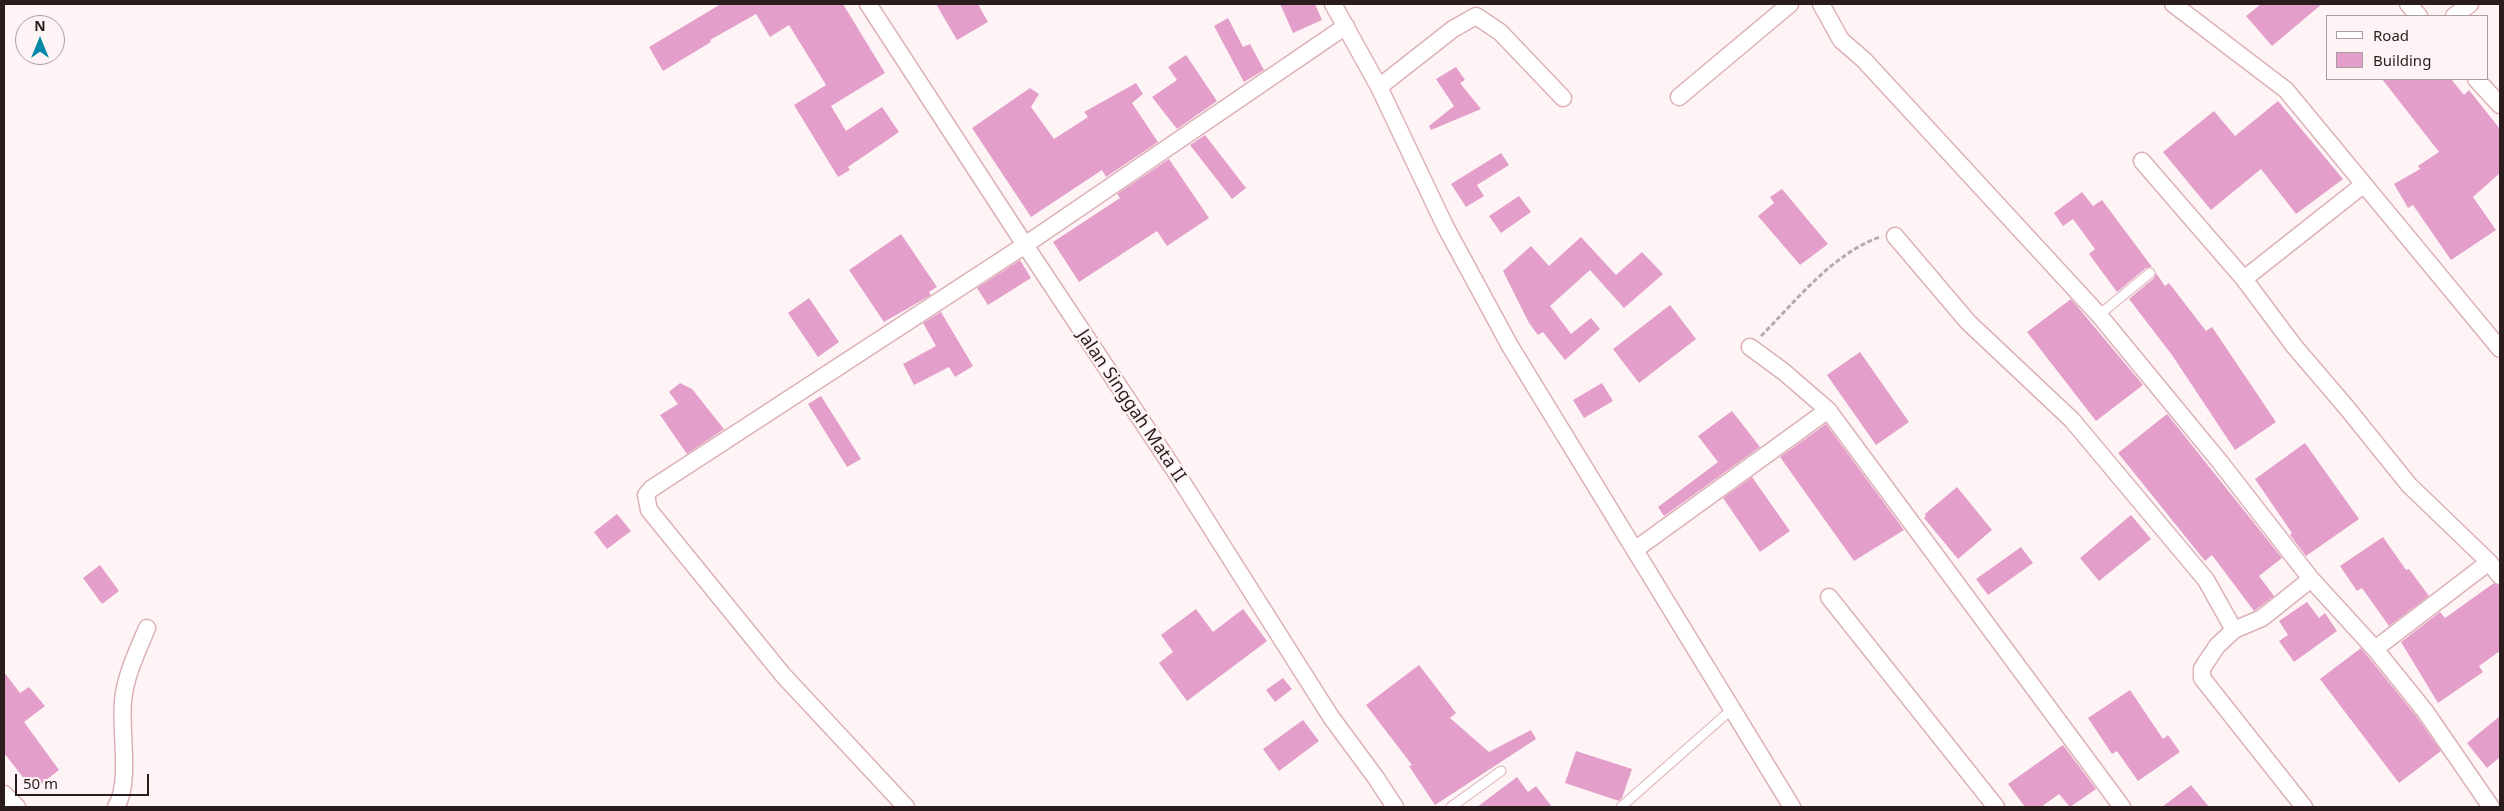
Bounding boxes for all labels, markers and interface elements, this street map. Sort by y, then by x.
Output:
north arrow [15,15,65,65]
legend [2326,15,2489,80]
text: N [34,16,46,35]
text: Road [2373,25,2409,45]
text: Building [2373,50,2431,70]
street label: Jalan Singgah Mata II [1072,326,1190,486]
scale bar [18,764,151,796]
text: 50 m [23,773,58,793]

